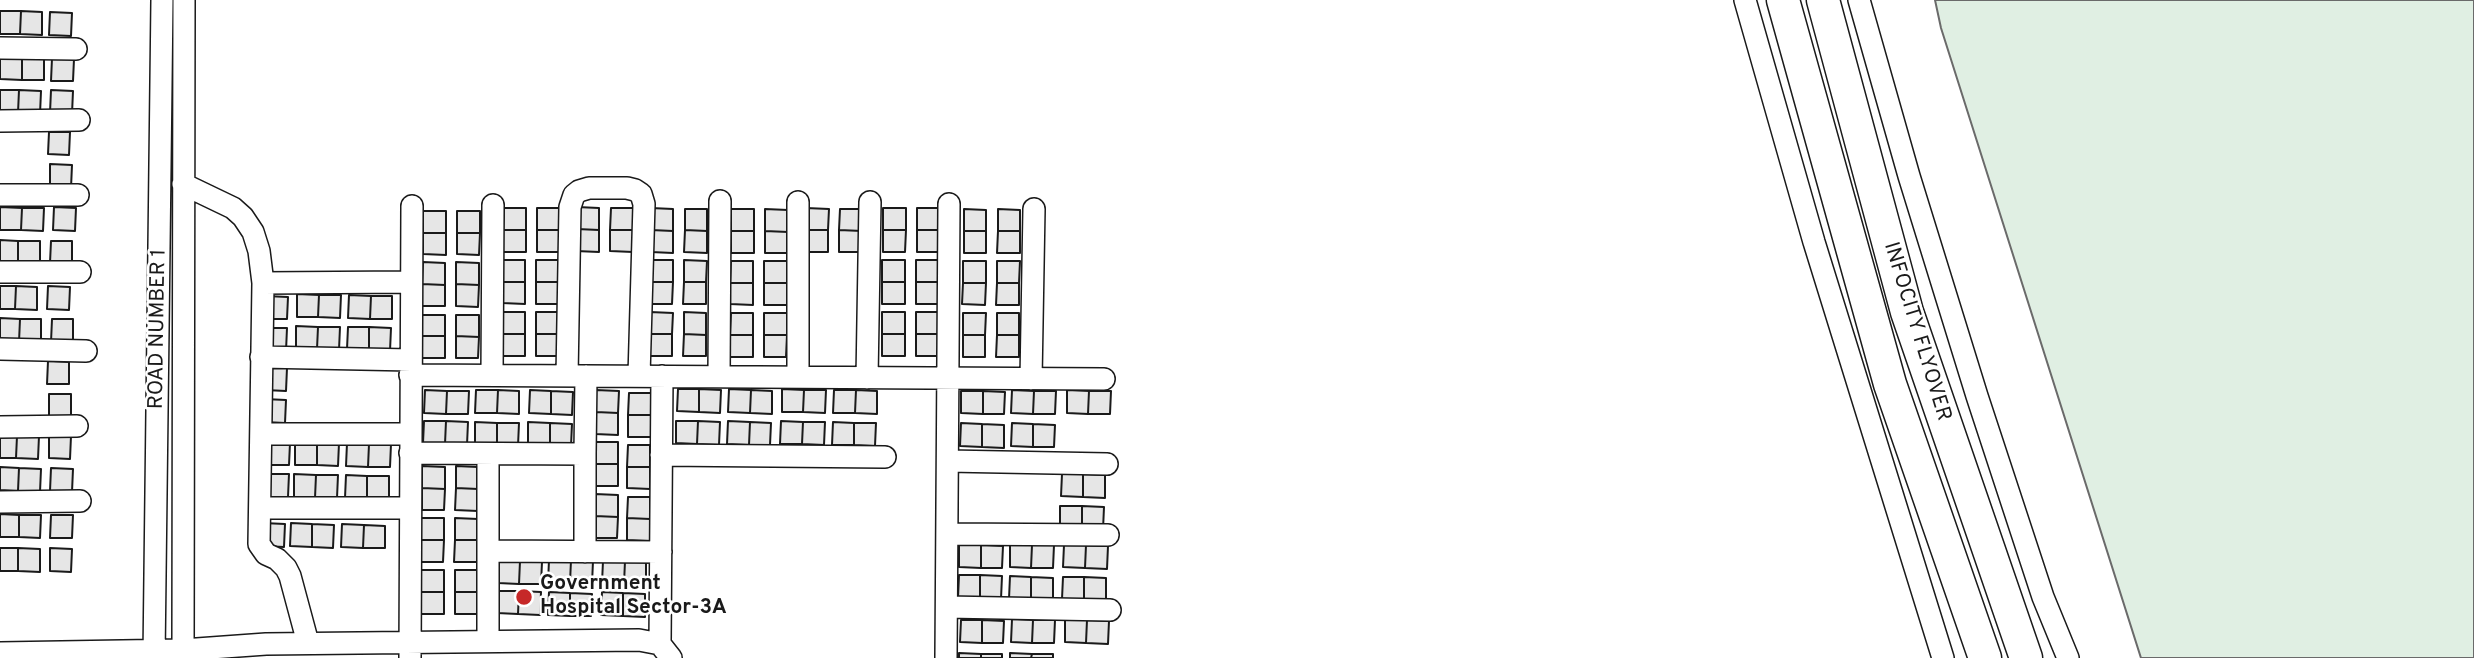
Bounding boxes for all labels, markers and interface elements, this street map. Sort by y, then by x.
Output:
street label: INFOCITY FLYOVER [1877,239,1955,425]
street label: ROAD NUMBER 1 [145,249,173,409]
place label: Government Hospital Sector-3A [540,572,727,622]
marker: Government Hospital Sector-3A [514,587,534,607]

